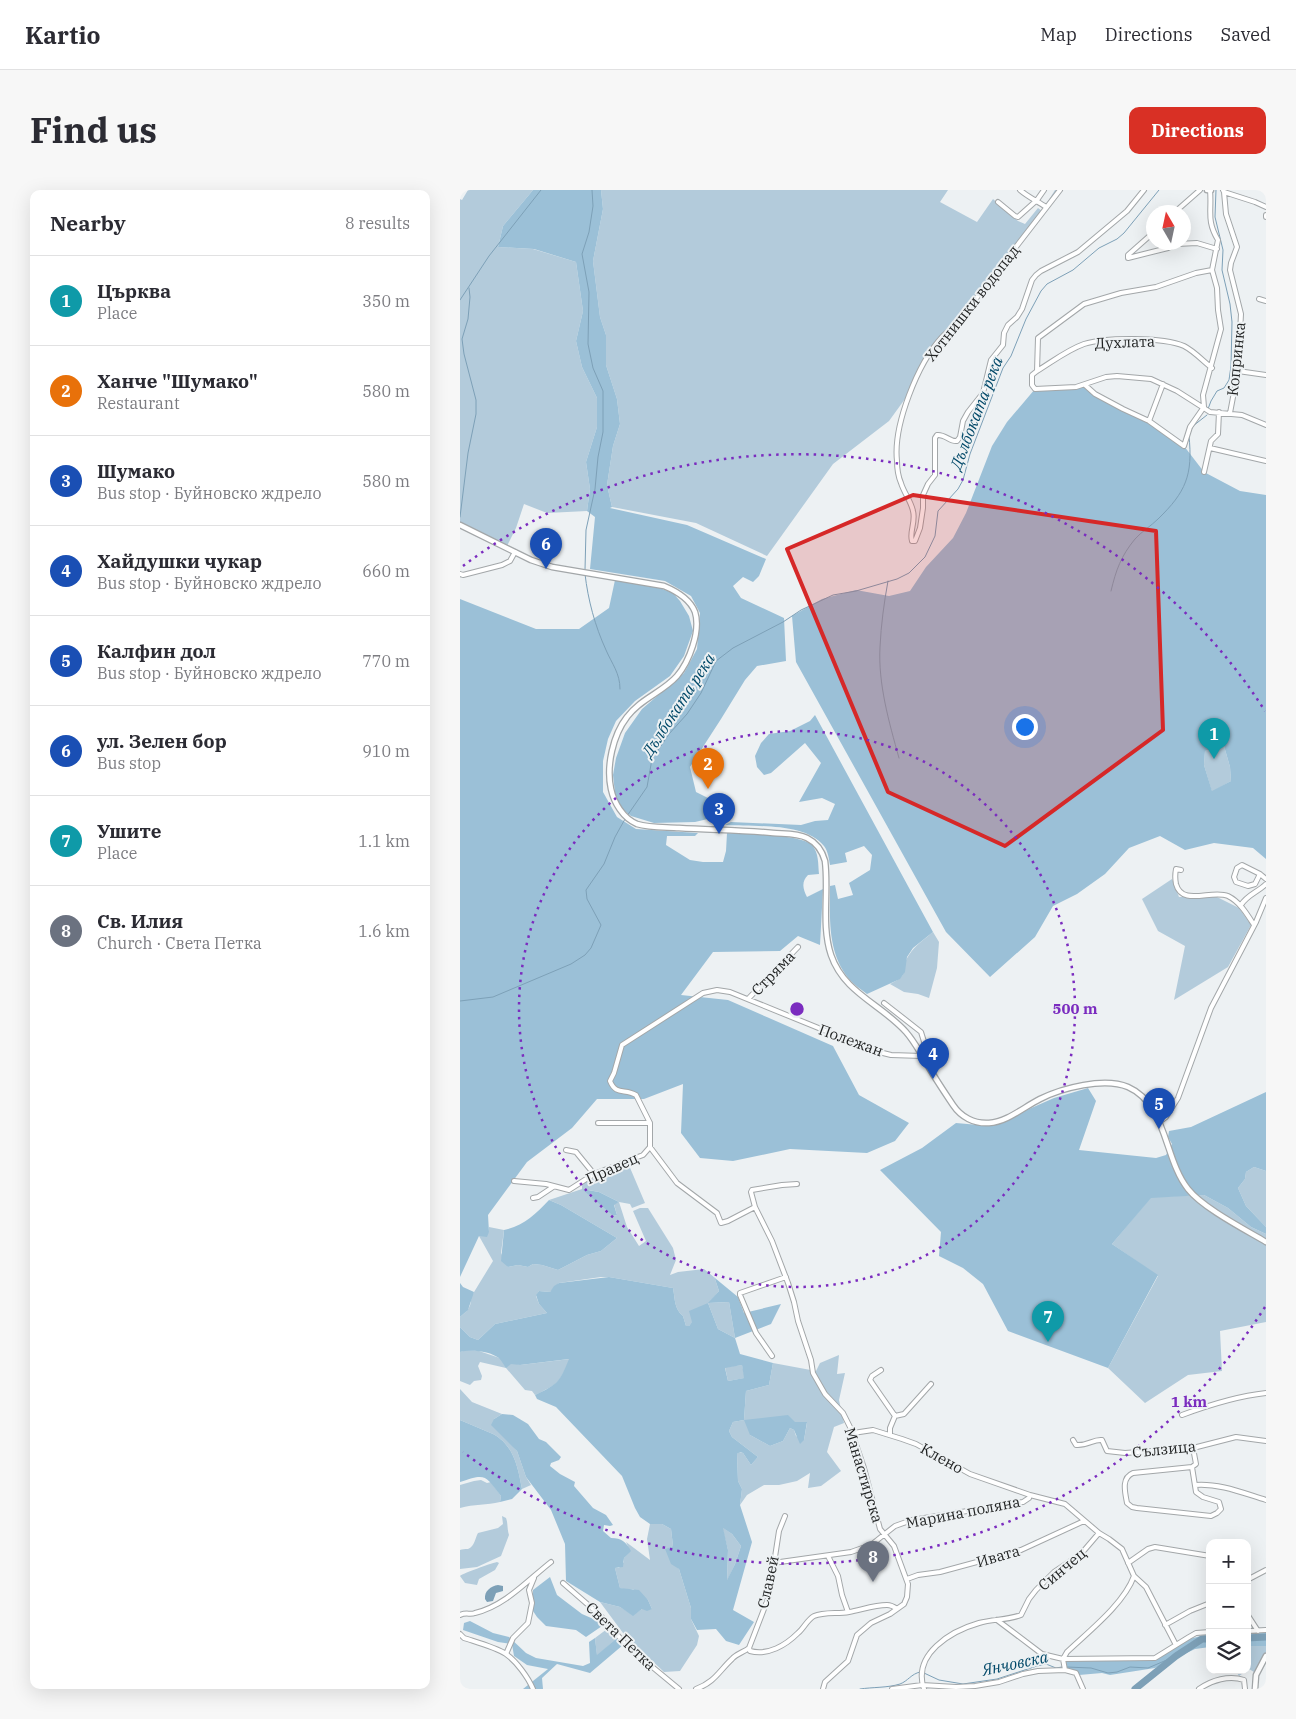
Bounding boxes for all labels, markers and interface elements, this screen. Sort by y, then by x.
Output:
text: Kartio [25,19,100,51]
text: Map [1040,23,1077,46]
text: Directions [1105,23,1193,46]
text: Saved [1221,23,1271,46]
text: Find us [30,107,157,153]
button: Directions [1129,107,1266,154]
north arrow [1146,205,1191,250]
text: Nearby [50,209,126,237]
text: 8 results [345,213,410,233]
street label: Хотнишки водопад [921,241,1023,365]
text: Църква [97,279,171,303]
text: 1 [61,291,71,311]
text: 350 m [362,291,410,311]
text: Place [97,303,137,323]
street label: Копринка [1223,321,1249,397]
street label: Духлата [1095,331,1155,353]
water label: Дълбоката река [944,353,1007,474]
text: Ханче "Шумако" [97,369,258,393]
text: 2 [61,381,71,401]
text: 580 m [362,381,410,401]
text: Restaurant [97,393,180,413]
text: Шумако [97,459,175,483]
text: 3 [61,471,71,491]
text: 580 m [362,471,410,491]
text: Bus stop · Буйновско ждрело [97,483,321,503]
pin: 6 [530,528,562,569]
text: Хайдушки чукар [97,549,262,573]
text: 4 [61,561,71,581]
text: 660 m [362,561,410,581]
text: Bus stop · Буйновско ждрело [97,573,321,593]
text: Калфин дол [97,639,216,663]
water label: Дълбоката река [636,649,719,762]
text: 5 [61,651,71,671]
text: 770 m [362,651,410,671]
text: Bus stop · Буйновско ждрело [97,663,321,683]
your location [1012,714,1038,740]
pin: 1 [1198,718,1230,759]
text: ул. Зелен бор [97,729,227,753]
text: 6 [61,741,71,761]
text: 910 m [362,741,410,761]
pin: 2 [692,748,724,789]
text: Bus stop [97,753,161,773]
pin: 3 [703,793,735,834]
text: Ушите [97,819,162,843]
text: 7 [61,831,71,851]
text: 1.1 km [358,831,410,851]
text: Place [97,843,137,863]
text: Св. Илия [97,909,183,933]
text: 8 [61,921,71,941]
text: 1.6 km [358,921,410,941]
text: Church · Света Петка [97,933,262,953]
street label: Стряма [747,947,799,999]
text: 500 m [1052,999,1098,1018]
centre of rings [788,1000,806,1018]
street label: Полежан [816,1020,886,1060]
pin: 4 [917,1038,949,1079]
pin: 5 [1143,1088,1175,1129]
street label: Правец [583,1148,641,1188]
pin: 7 [1032,1301,1064,1342]
text: 1 km [1171,1392,1208,1411]
street label: Манастирска [840,1425,888,1525]
street label: Сълзица [1131,1436,1197,1462]
street label: Клено [917,1439,967,1477]
street label: Марина поляна [904,1492,1022,1532]
map controls [1206,1539,1251,1674]
button: + [1206,1539,1251,1584]
pin: 8 [857,1541,889,1582]
street label: Ивата [974,1541,1022,1571]
street label: Синчец [1034,1543,1090,1595]
street label: Славей [753,1554,783,1610]
button: − [1206,1584,1251,1629]
street label: Света Петка [582,1598,660,1674]
button: layers [1206,1629,1251,1674]
water label: Янчовска [979,1646,1050,1680]

